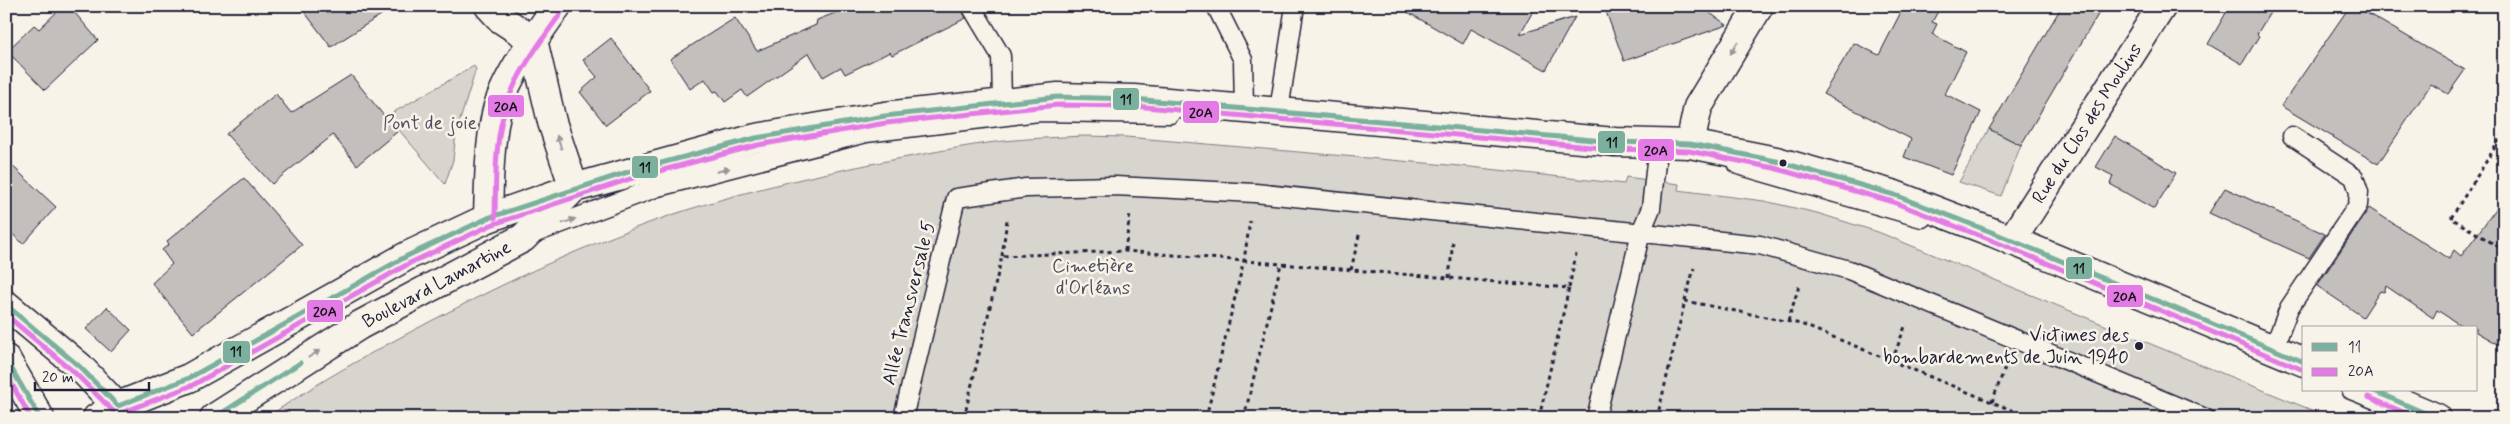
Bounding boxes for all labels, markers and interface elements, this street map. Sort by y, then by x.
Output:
street label: Rue du Clos des Moulins [2026,38,2147,208]
one-way arrow [1729,41,1738,54]
line badge: 11 [1112,87,1140,111]
text: 11 [1120,91,1132,109]
line badge: 20A [487,94,525,118]
text: 20A [494,98,518,116]
line badge: 20A [1182,100,1220,124]
text: 20A [1189,104,1213,122]
park label: Pont de joie [383,111,477,137]
line badge: 11 [1597,130,1626,154]
one-way arrow [555,134,563,149]
text: 11 [1606,134,1618,152]
line badge: 20A [1637,138,1675,162]
text: 20A [1644,142,1668,160]
line badge: 11 [631,155,659,179]
unlabelled marker [1778,158,1788,168]
text: 11 [639,159,651,177]
one-way arrow [715,166,730,174]
one-way arrow [561,217,576,224]
street label: Allée Transversale 5 [876,218,942,388]
street label: Boulevard Lamartine [358,234,515,334]
park label: Cimetière d'Orléans [1052,254,1134,301]
line badge: 11 [2065,256,2093,280]
text: 11 [2073,260,2085,278]
line badge: 20A [2106,284,2144,308]
text: 20A [2113,288,2137,306]
line badge: 20A [306,299,344,323]
text: 20A [313,303,337,321]
place label: Victimes des bombardements de Juin 1940 [1883,323,2130,370]
legend [2302,326,2478,392]
text: 11 [2348,338,2361,358]
line badge: 11 [222,340,251,364]
marker: Victimes des bombardements de Juin 1940 [2133,340,2145,352]
text: 11 [230,343,242,361]
one-way arrow [307,349,321,359]
scale bar [35,359,149,391]
text: 20A [2348,362,2374,382]
text: 20 m [42,368,74,388]

